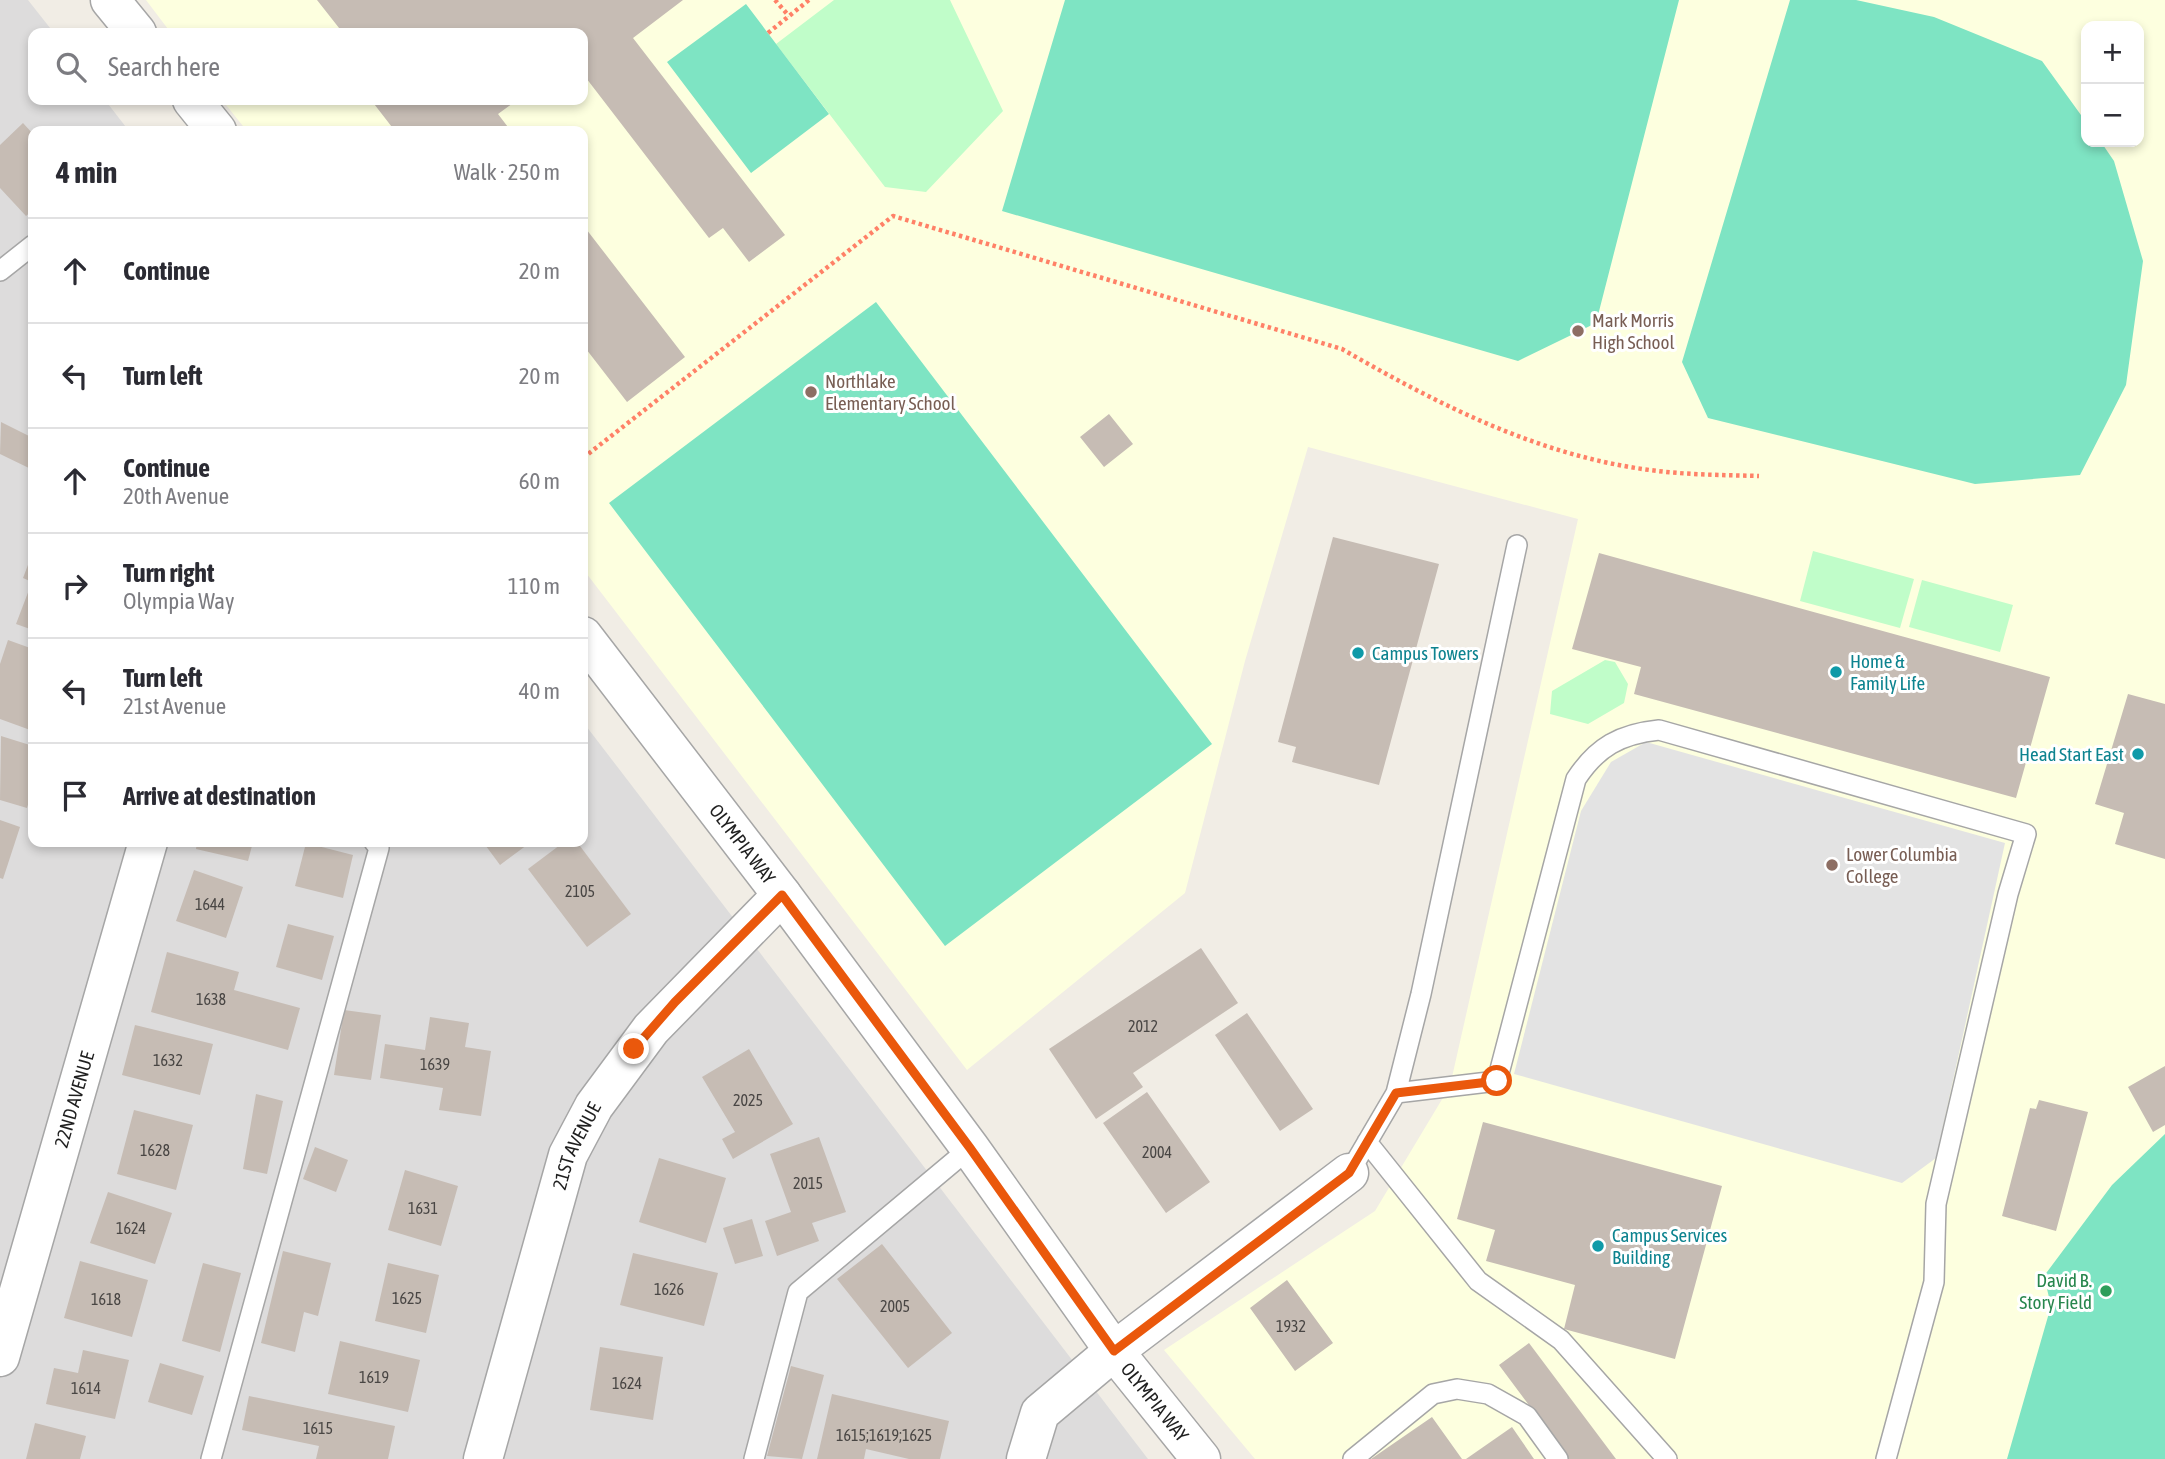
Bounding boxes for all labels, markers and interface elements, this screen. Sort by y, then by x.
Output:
map controls [2081,21,2144,147]
button: + [2081,21,2144,84]
search box [28,28,588,105]
icon: search [52,48,90,86]
text: Search here [108,52,220,82]
button: − [2081,84,2144,147]
text: 4 min [56,155,117,189]
text: Walk · 250 m [454,159,560,185]
icon: ahead [56,252,94,290]
text: Continue [123,256,210,286]
text: 20 m [519,258,560,284]
place label: Mark Morris High School [1592,309,1675,353]
marker: Mark Morris High School [1570,323,1586,339]
icon: left [56,357,94,395]
text: Turn left [123,361,203,391]
text: 20 m [519,363,560,389]
place label: Northlake Elementary School [825,370,956,414]
marker: Northlake Elementary School [803,384,819,400]
text: Continue [123,453,210,483]
icon: ahead [56,462,94,500]
text: 60 m [519,468,560,494]
text: 20th Avenue [123,483,229,509]
text: Turn right [123,558,214,588]
icon: right [56,567,94,605]
text: 110 m [508,573,560,599]
text: Olympia Way [123,588,235,614]
place label: Campus Towers [1372,642,1479,664]
marker: Campus Towers [1350,645,1366,661]
place label: Home & Family Life [1850,650,1925,694]
text: Turn left [123,663,203,693]
marker: Home & Family Life [1828,664,1844,680]
icon: left [56,672,94,710]
text: 40 m [519,678,560,704]
text: 21st Avenue [123,693,226,719]
place label: Head Start East [2019,743,2124,765]
marker: Head Start East [2130,746,2146,762]
icon: arrive [56,777,94,815]
text: Arrive at destination [123,781,316,811]
street label: OLYMPIA WAY [705,800,781,888]
place label: Lower Columbia College [1846,843,1958,887]
marker: Lower Columbia College [1824,857,1840,873]
house number: 2105 [565,882,595,900]
house number: 1644 [195,895,225,913]
house number: 1638 [196,990,226,1008]
house number: 2012 [1128,1017,1158,1035]
route end [618,1033,649,1064]
street label: 22ND AVENUE [50,1049,98,1150]
house number: 1632 [153,1051,183,1069]
house number: 1639 [420,1055,450,1073]
route start [1481,1065,1512,1096]
house number: 2025 [733,1091,763,1109]
street label: 21ST AVENUE [548,1098,605,1192]
house number: 1628 [140,1141,170,1159]
house number: 2004 [1142,1143,1172,1161]
house number: 2015 [793,1174,823,1192]
house number: 1631 [408,1199,438,1217]
house number: 1624 [116,1219,146,1237]
place label: Campus Services Building [1612,1224,1728,1268]
marker: Campus Services Building [1590,1238,1606,1254]
place label: David B. Story Field [2019,1269,2092,1313]
house number: 1626 [654,1280,684,1298]
marker: David B. Story Field [2098,1283,2114,1299]
house number: 1625 [392,1289,422,1307]
house number: 1618 [91,1290,121,1308]
house number: 2005 [880,1297,910,1315]
house number: 1932 [1276,1317,1306,1335]
street label: OLYMPIA WAY [1117,1358,1194,1446]
house number: 1619 [359,1368,389,1386]
house number: 1624 [612,1374,642,1392]
house number: 1614 [71,1379,101,1397]
house number: 1615 [303,1419,333,1437]
house number: 1615;1619;1625 [836,1426,932,1444]

